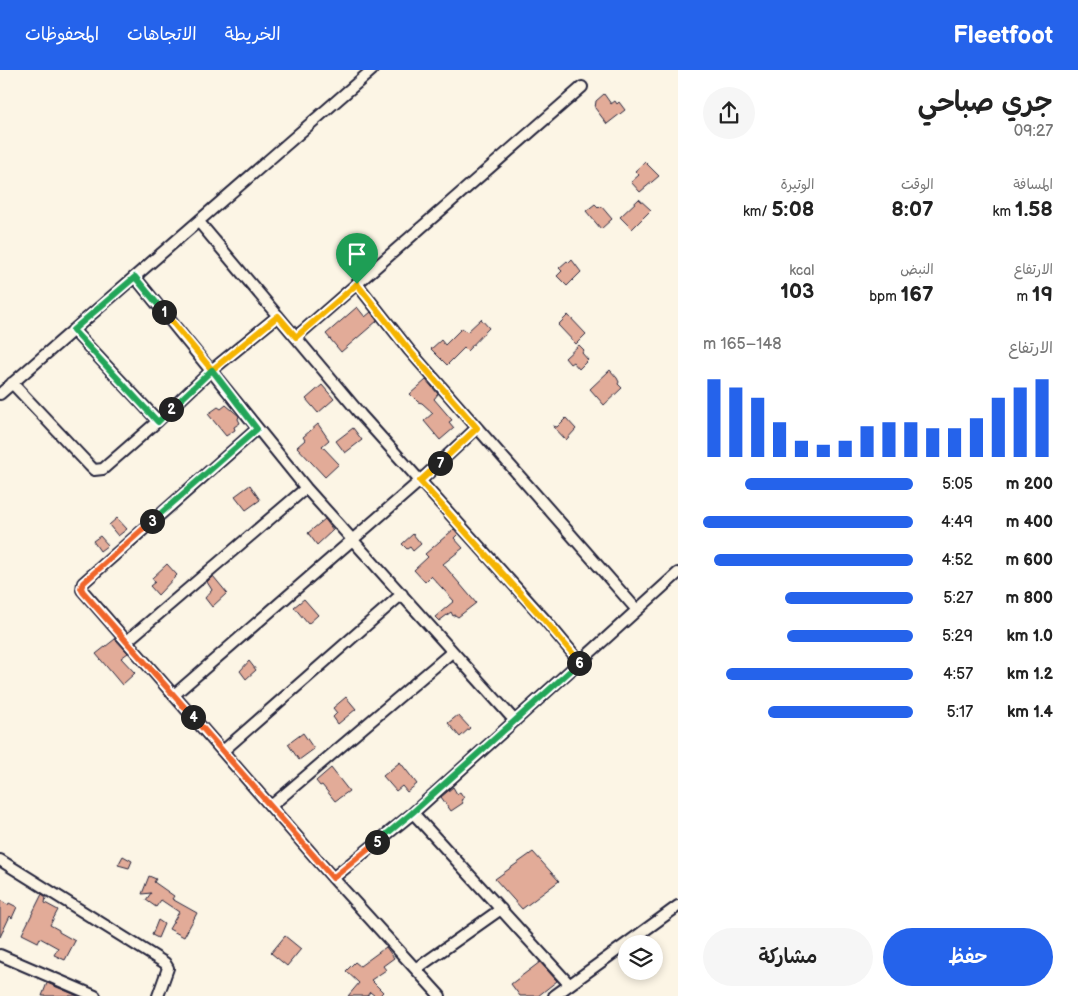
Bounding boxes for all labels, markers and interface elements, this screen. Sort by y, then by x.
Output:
text: Fleetfoot [953,21,1053,50]
text: المحفوظات [25,24,99,45]
text: الاتجاهات [127,24,197,45]
text: الخريطة [225,24,281,45]
text: جري صباحي [917,86,1053,119]
button: share [703,87,755,139]
text: 09:27 [1014,122,1053,141]
text: الوتيرة [781,176,814,193]
text: الوقت [901,176,934,193]
text: المسافة [1013,176,1053,193]
text: 5:08 [771,197,814,222]
text: 8:07 [891,197,934,222]
text: 1.58 [1015,197,1053,222]
text: /km [743,203,771,220]
text: km [993,203,1015,220]
pin [336,233,378,284]
icon: arrive [343,240,371,268]
text: النبض [900,261,934,278]
text: الارتفاع [1014,261,1053,278]
text: kcal [789,262,814,279]
text: 103 [780,279,814,304]
text: 167 [901,282,934,307]
text: 19 [1032,282,1053,307]
text: bpm [869,288,901,305]
text: m [1016,288,1032,305]
pin: 1 [152,300,176,324]
text: 1 [162,304,167,321]
text: 148–165 m [703,335,782,354]
text: الارتفاع [1008,339,1053,358]
pin: 2 [158,396,184,422]
text: 2 [167,401,176,418]
pin: 7 [428,450,452,476]
text: 7 [437,455,444,472]
text: 5:05 [942,475,973,494]
text: 200 m [1006,475,1053,494]
pin: 3 [140,508,164,534]
text: 3 [148,513,157,530]
text: 4:49 [941,513,973,532]
text: 400 m [1006,513,1053,532]
text: 4:52 [941,551,973,570]
text: 600 m [1005,551,1053,570]
text: 5:27 [943,589,973,608]
text: 800 m [1005,589,1053,608]
text: 5:29 [942,627,973,646]
text: 1.0 km [1006,627,1053,646]
pin: 6 [566,650,592,676]
text: 6 [575,655,584,672]
text: 4:57 [943,665,973,684]
text: 1.2 km [1007,665,1053,684]
text: 5:17 [947,703,973,722]
text: 1.4 km [1007,703,1053,722]
pin: 4 [180,704,206,730]
text: 4 [189,709,198,726]
pin: 5 [364,830,390,854]
text: 5 [373,834,382,851]
button: مشاركة [703,928,873,986]
button: حفظ [883,928,1053,986]
map controls [618,935,663,980]
button: layers [618,935,663,980]

